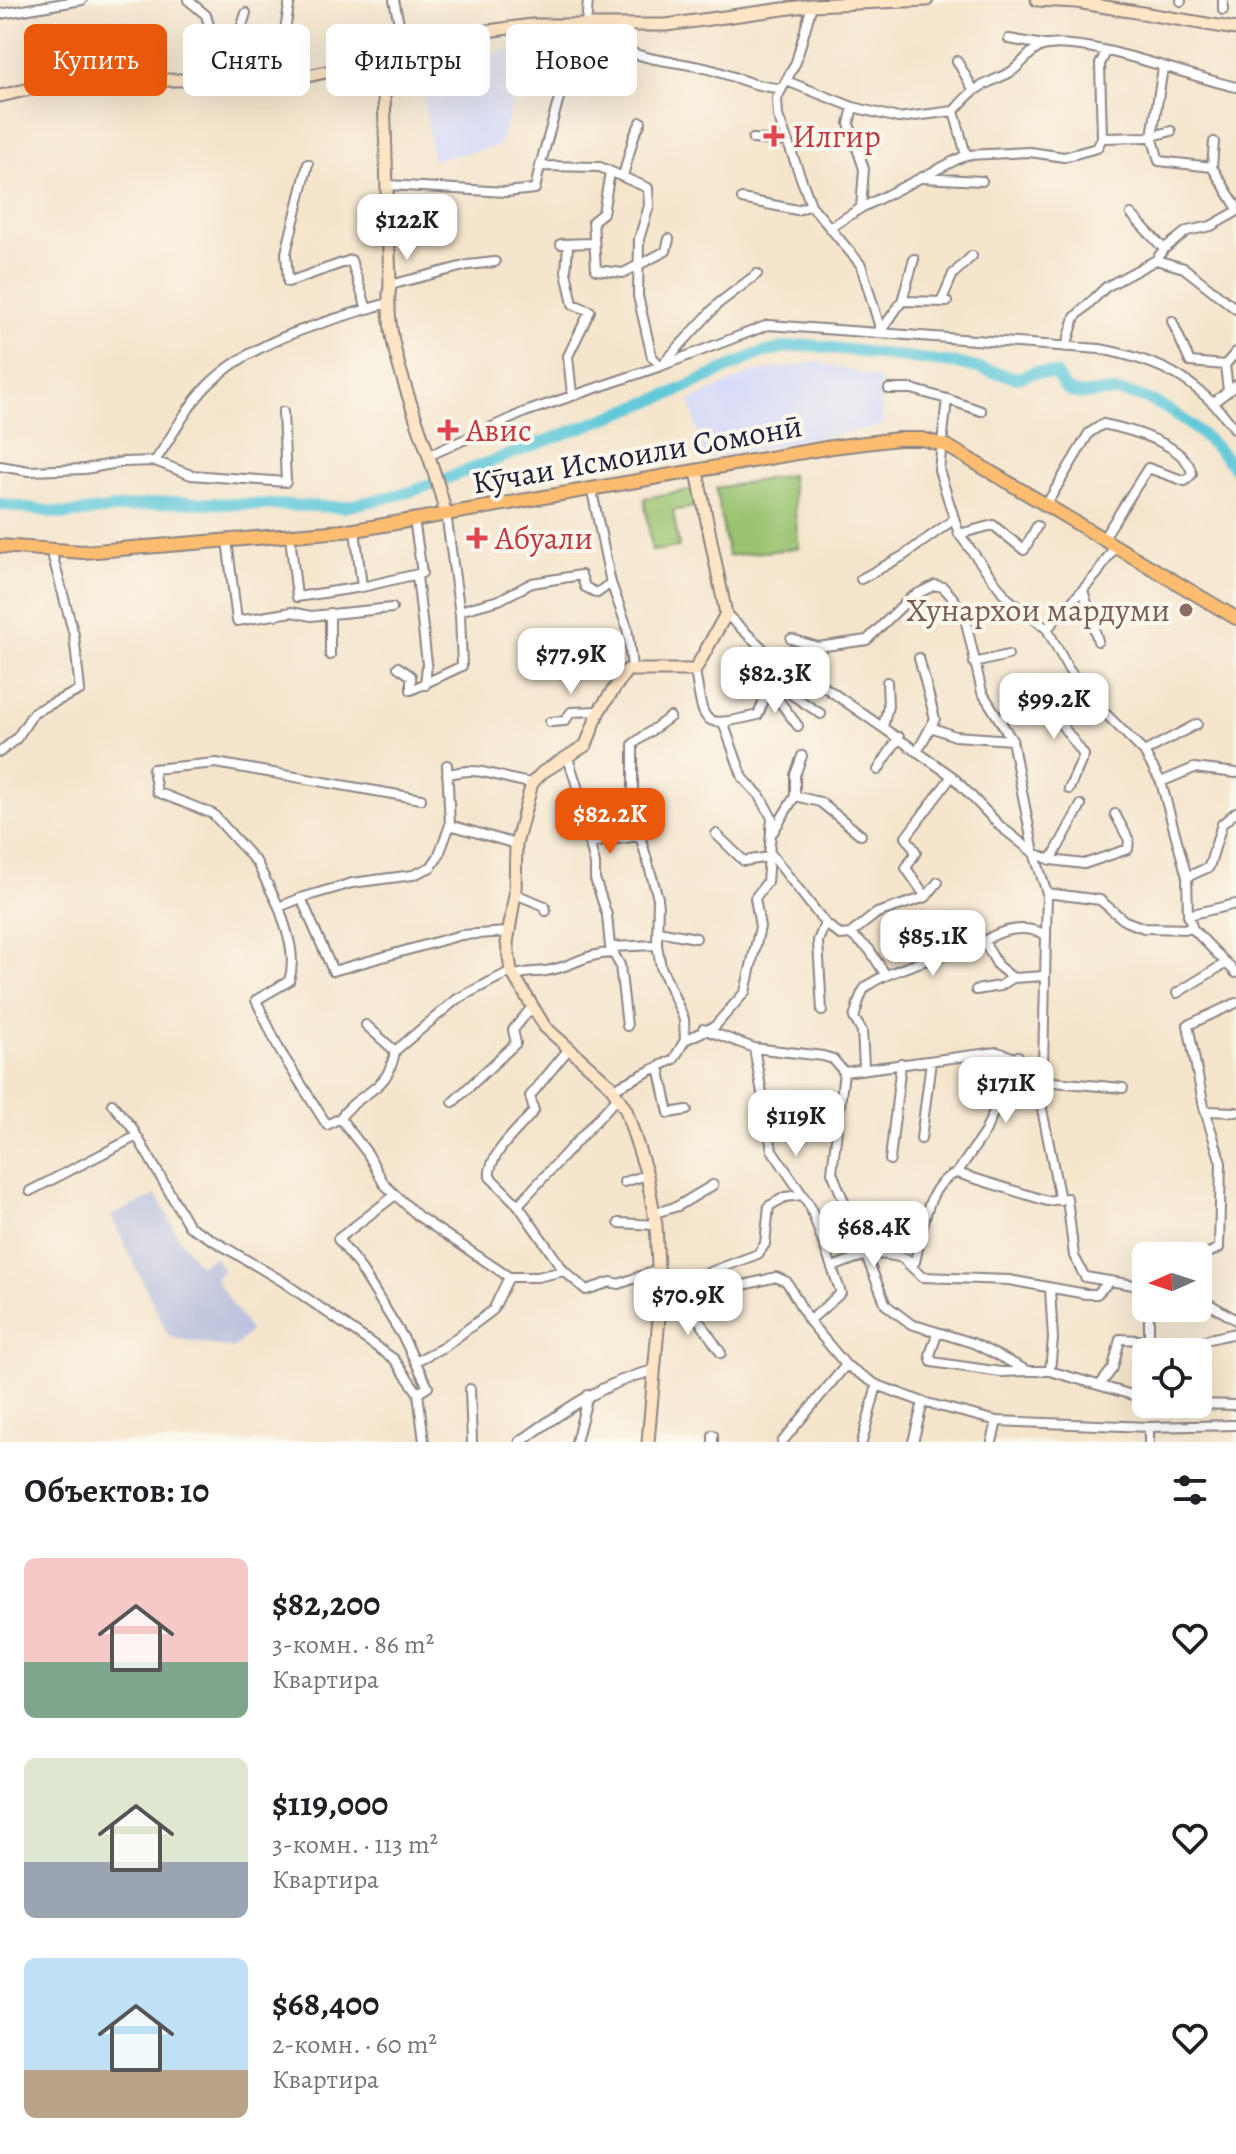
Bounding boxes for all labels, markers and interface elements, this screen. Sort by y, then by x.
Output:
chip: Купить [24,24,167,96]
chip: Снять [183,24,310,96]
chip: Фильтры [326,24,490,96]
chip: Новое [506,24,637,96]
place label: Илгир [792,114,881,158]
marker: Илгир [763,125,785,147]
pin: $122K [351,194,463,262]
text: $122K [375,202,439,237]
street label: Кӯчаи Исмоили Сомонӣ [469,403,805,505]
place label: Авис [465,408,532,452]
marker: Авис [437,419,459,441]
place label: Абуали [494,516,593,560]
marker: Абуали [466,527,488,549]
place label: Хунархои мардуми [906,588,1170,632]
marker: Хунархои мардуми [1177,601,1195,619]
pin: $77.9K [506,628,636,696]
text: $77.9K [536,636,606,671]
pin: $82.3K [710,647,840,715]
text: $82.3K [739,655,811,690]
pin: $99.2K [989,673,1119,741]
text: $99.2K [1018,681,1090,716]
pin: $82.2K [545,788,675,856]
text: $82.2K [573,796,647,831]
pin: $85.1K [868,910,998,978]
text: $85.1K [898,918,968,953]
pin: $171K [950,1057,1062,1125]
text: $171K [977,1065,1035,1100]
pin: $119K [740,1090,852,1158]
text: $119K [766,1098,826,1133]
pin: $68.4K [809,1201,939,1269]
text: $68.4K [837,1209,911,1244]
north arrow [1132,1242,1212,1322]
map controls [1132,1242,1212,1418]
pin: $70.9K [623,1269,753,1337]
text: $70.9K [652,1277,724,1312]
button: locate [1132,1338,1212,1418]
text: Объектов: 10 [24,1467,209,1514]
icon: filters [1168,1468,1212,1512]
text: $82,200 [272,1580,380,1627]
icon: home [88,1590,184,1686]
icon: heart [1168,1616,1212,1660]
text: 3-комн. · 86 m² [272,1627,434,1662]
text: Квартира [272,1662,379,1697]
text: $119,000 [272,1780,388,1827]
icon: home [88,1790,184,1886]
icon: heart [1168,1816,1212,1860]
text: 3-комн. · 113 m² [272,1827,438,1862]
text: Квартира [272,1862,379,1897]
text: $68,400 [272,1980,379,2027]
icon: home [88,1990,184,2086]
icon: heart [1168,2016,1212,2060]
text: 2-комн. · 60 m² [272,2027,437,2062]
text: Квартира [272,2062,379,2097]

